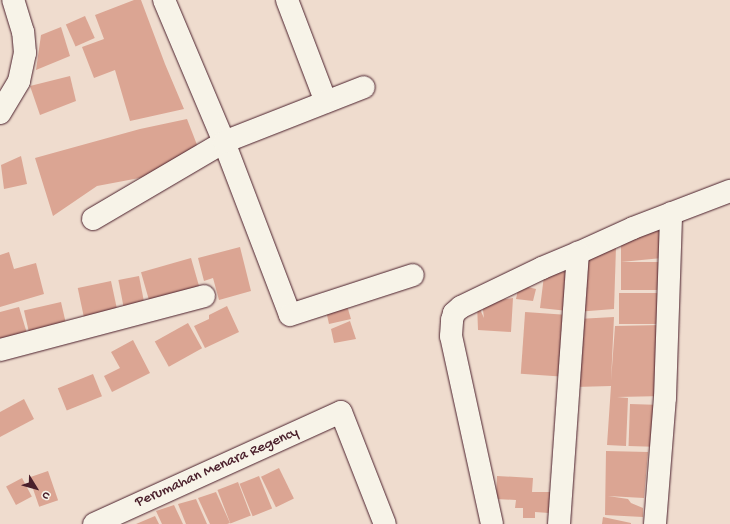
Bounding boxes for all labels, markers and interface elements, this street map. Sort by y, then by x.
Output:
street label: Perumahan Menara Regency [133,424,301,512]
north arrow [16,468,56,508]
text: U [39,489,52,501]

